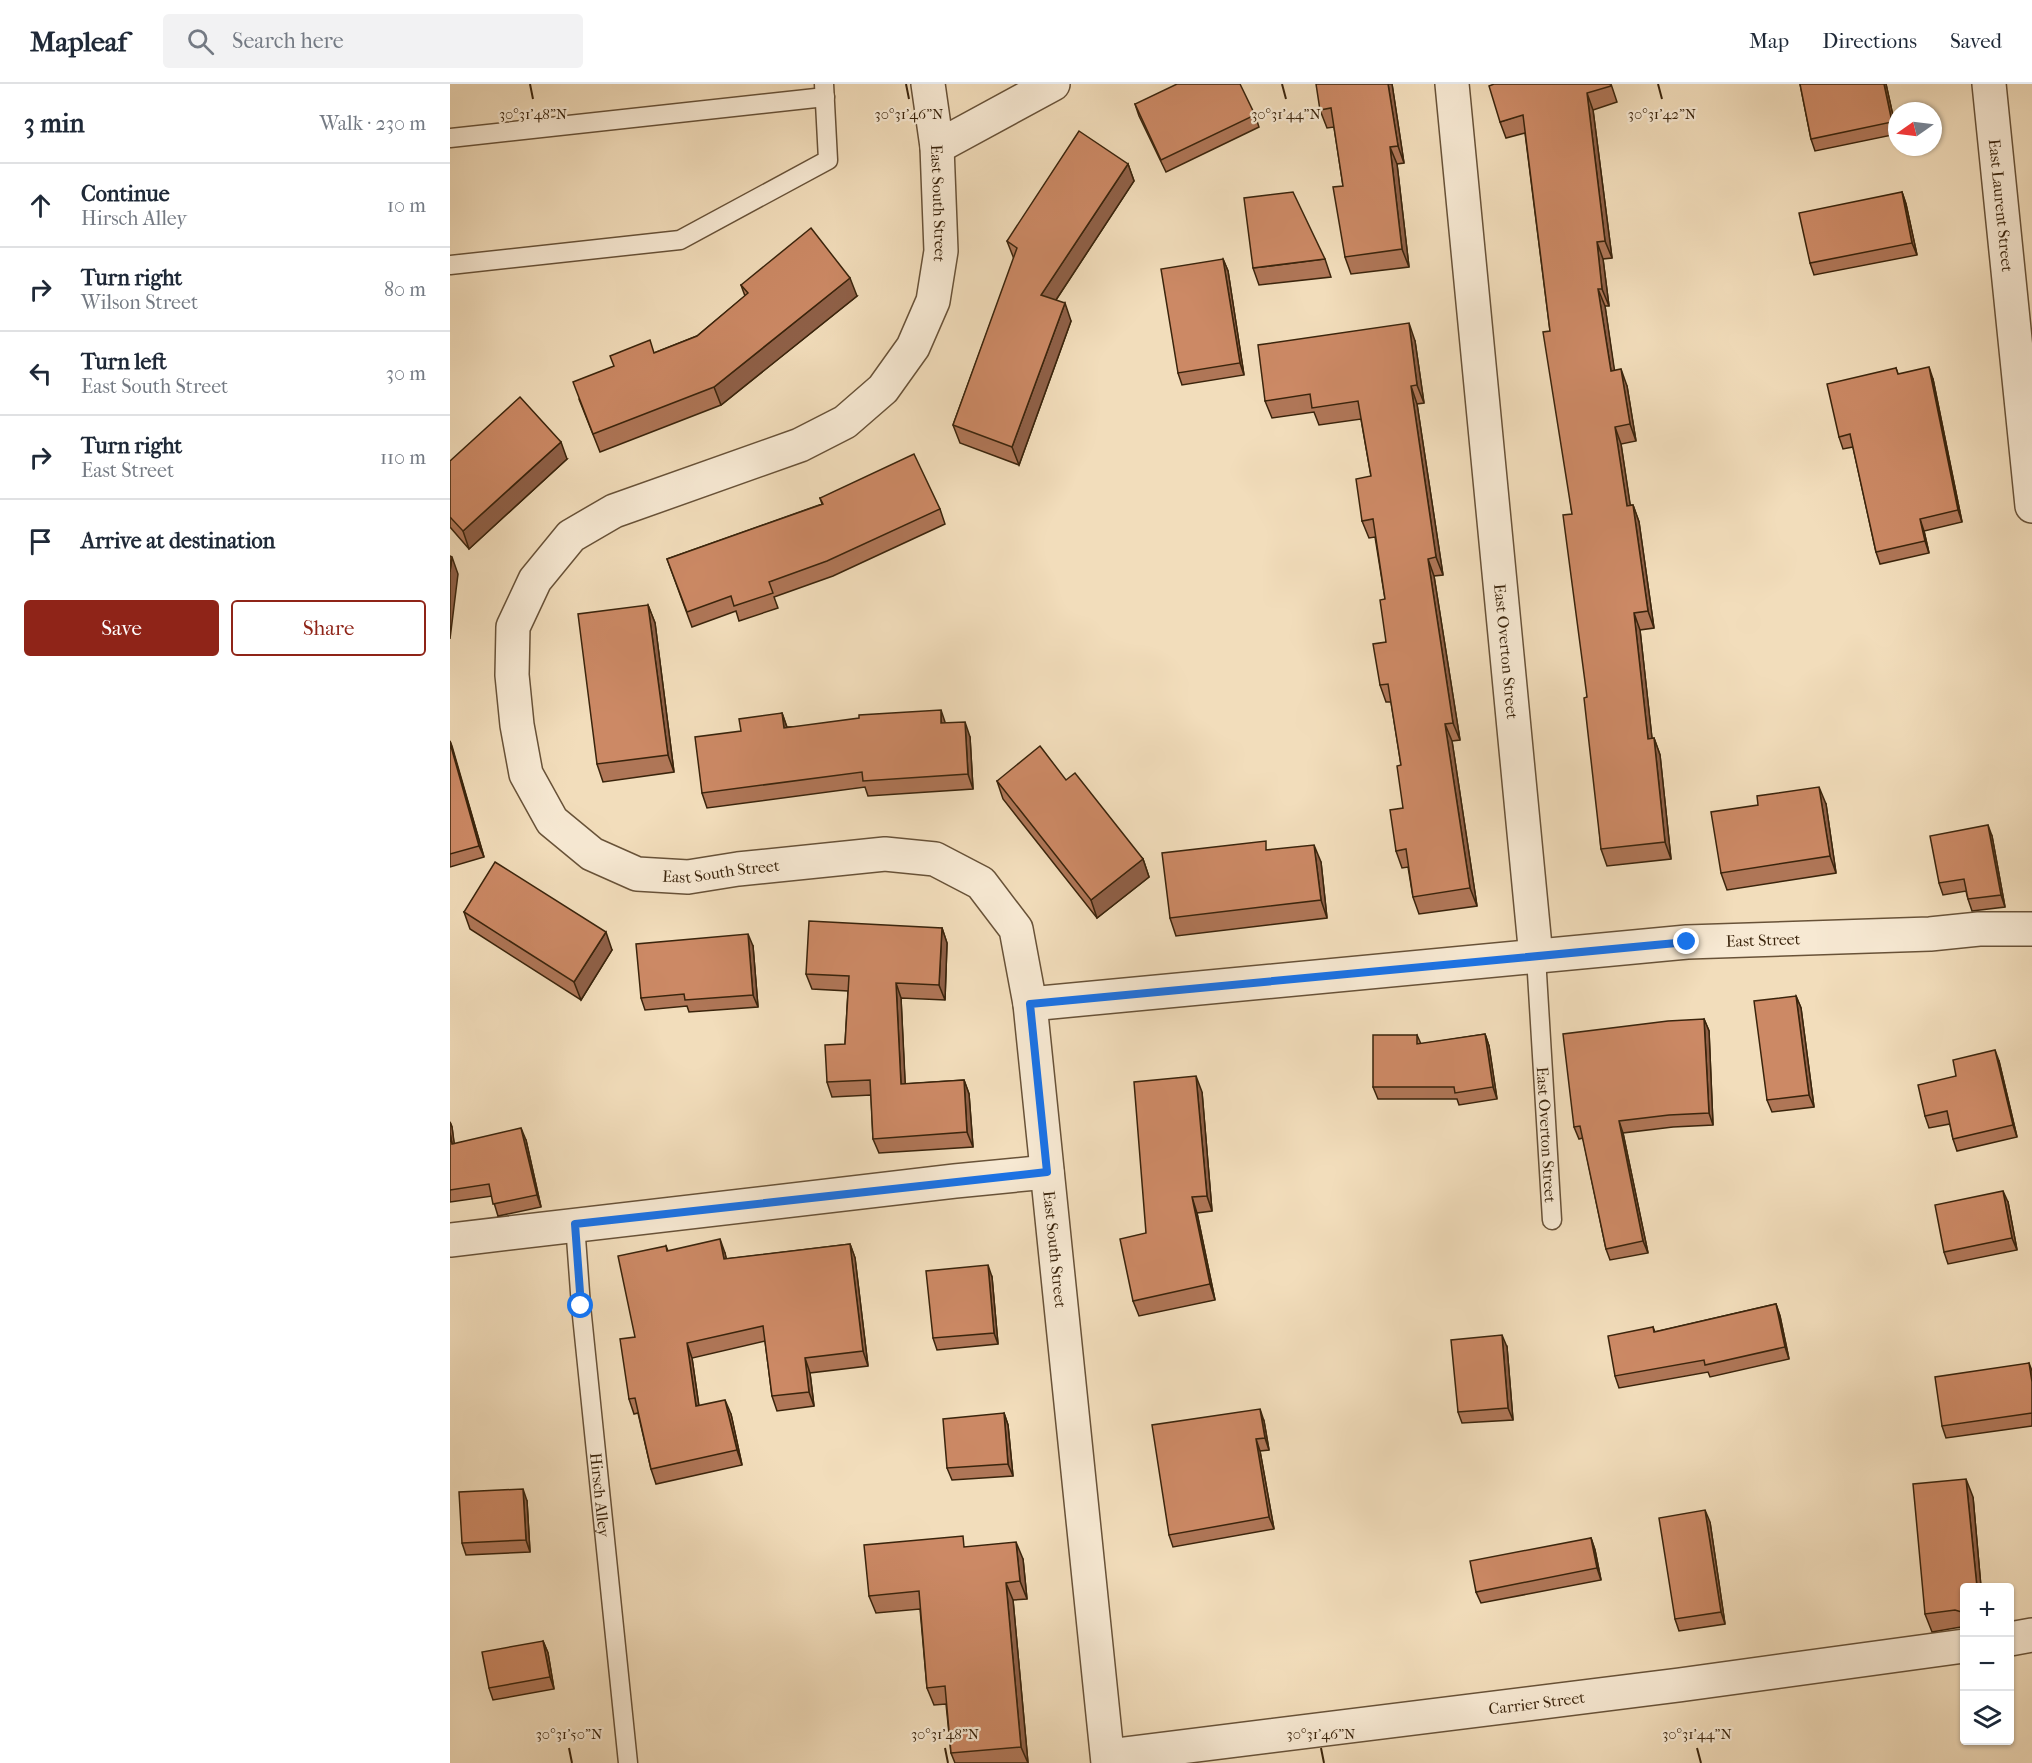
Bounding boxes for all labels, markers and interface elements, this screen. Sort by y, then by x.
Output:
search box [163,14,583,68]
text: Mapleaf [30,25,127,58]
icon: search [184,25,217,58]
text: Search here [232,28,344,54]
text: Map [1749,29,1789,53]
text: Directions [1822,29,1917,53]
text: Saved [1950,29,2002,53]
north arrow [1888,102,1942,156]
text: 30°31'48"N [499,105,568,123]
text: 30°31'46"N [875,105,944,123]
text: 30°31'44"N [1251,105,1321,123]
text: 30°31'42"N [1628,105,1697,123]
text: 3 min [24,108,85,139]
text: Walk · 230 m [320,112,426,135]
street label: East Laurent Street [1985,138,2017,273]
street label: East South Street [927,144,950,264]
text: Continue [81,181,170,207]
icon: ahead [24,189,57,222]
text: 10 m [387,194,426,217]
text: Hirsch Alley [81,207,187,230]
text: Turn right [81,265,182,291]
icon: right [24,273,57,306]
text: 80 m [384,278,426,301]
text: Wilson Street [81,291,198,314]
text: Turn left [81,349,167,375]
icon: left [24,357,57,390]
text: 30 m [386,362,426,385]
text: East South Street [81,375,228,398]
text: Turn right [81,433,182,459]
icon: right [24,441,57,474]
text: 110 m [380,446,426,469]
text: East Street [81,459,174,482]
icon: arrive [24,525,57,558]
text: Arrive at destination [81,528,275,554]
street label: East Overton Street [1490,583,1522,720]
button: Save [24,600,219,656]
button: Share [231,600,426,656]
street label: East South Street [662,856,781,887]
route end [1673,928,1699,954]
street label: East Street [1726,929,1801,951]
street label: East Overton Street [1533,1066,1560,1204]
street label: East South Street [1039,1190,1070,1309]
route start [567,1292,593,1318]
street label: Hirsch Alley [586,1452,614,1538]
map controls [1960,1583,2014,1745]
button: + [1960,1583,2014,1637]
button: − [1960,1637,2014,1691]
street label: Carrier Street [1488,1688,1586,1719]
button: layers [1960,1691,2014,1745]
text: 30°31'50"N [536,1725,603,1743]
text: 30°31'48"N [911,1725,980,1743]
text: 30°31'46"N [1287,1725,1356,1743]
text: 30°31'44"N [1662,1725,1732,1743]

